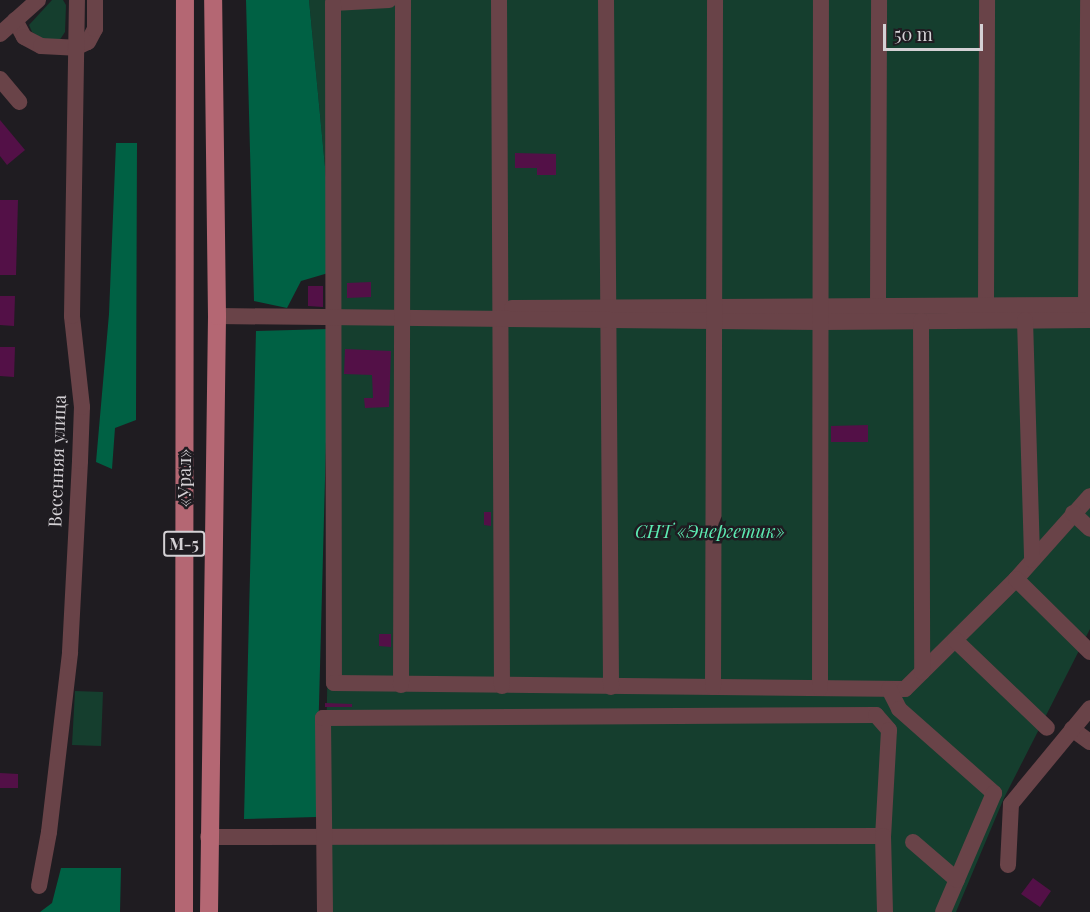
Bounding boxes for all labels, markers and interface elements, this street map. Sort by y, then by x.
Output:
scale bar [886,12,986,50]
text: 50 m [894,22,933,46]
street label: Весенняя улица [44,394,70,528]
street label: «Урал» [173,449,195,507]
park label: СНТ «Энергетик» [635,520,785,542]
road number: М-5 [163,531,205,557]

